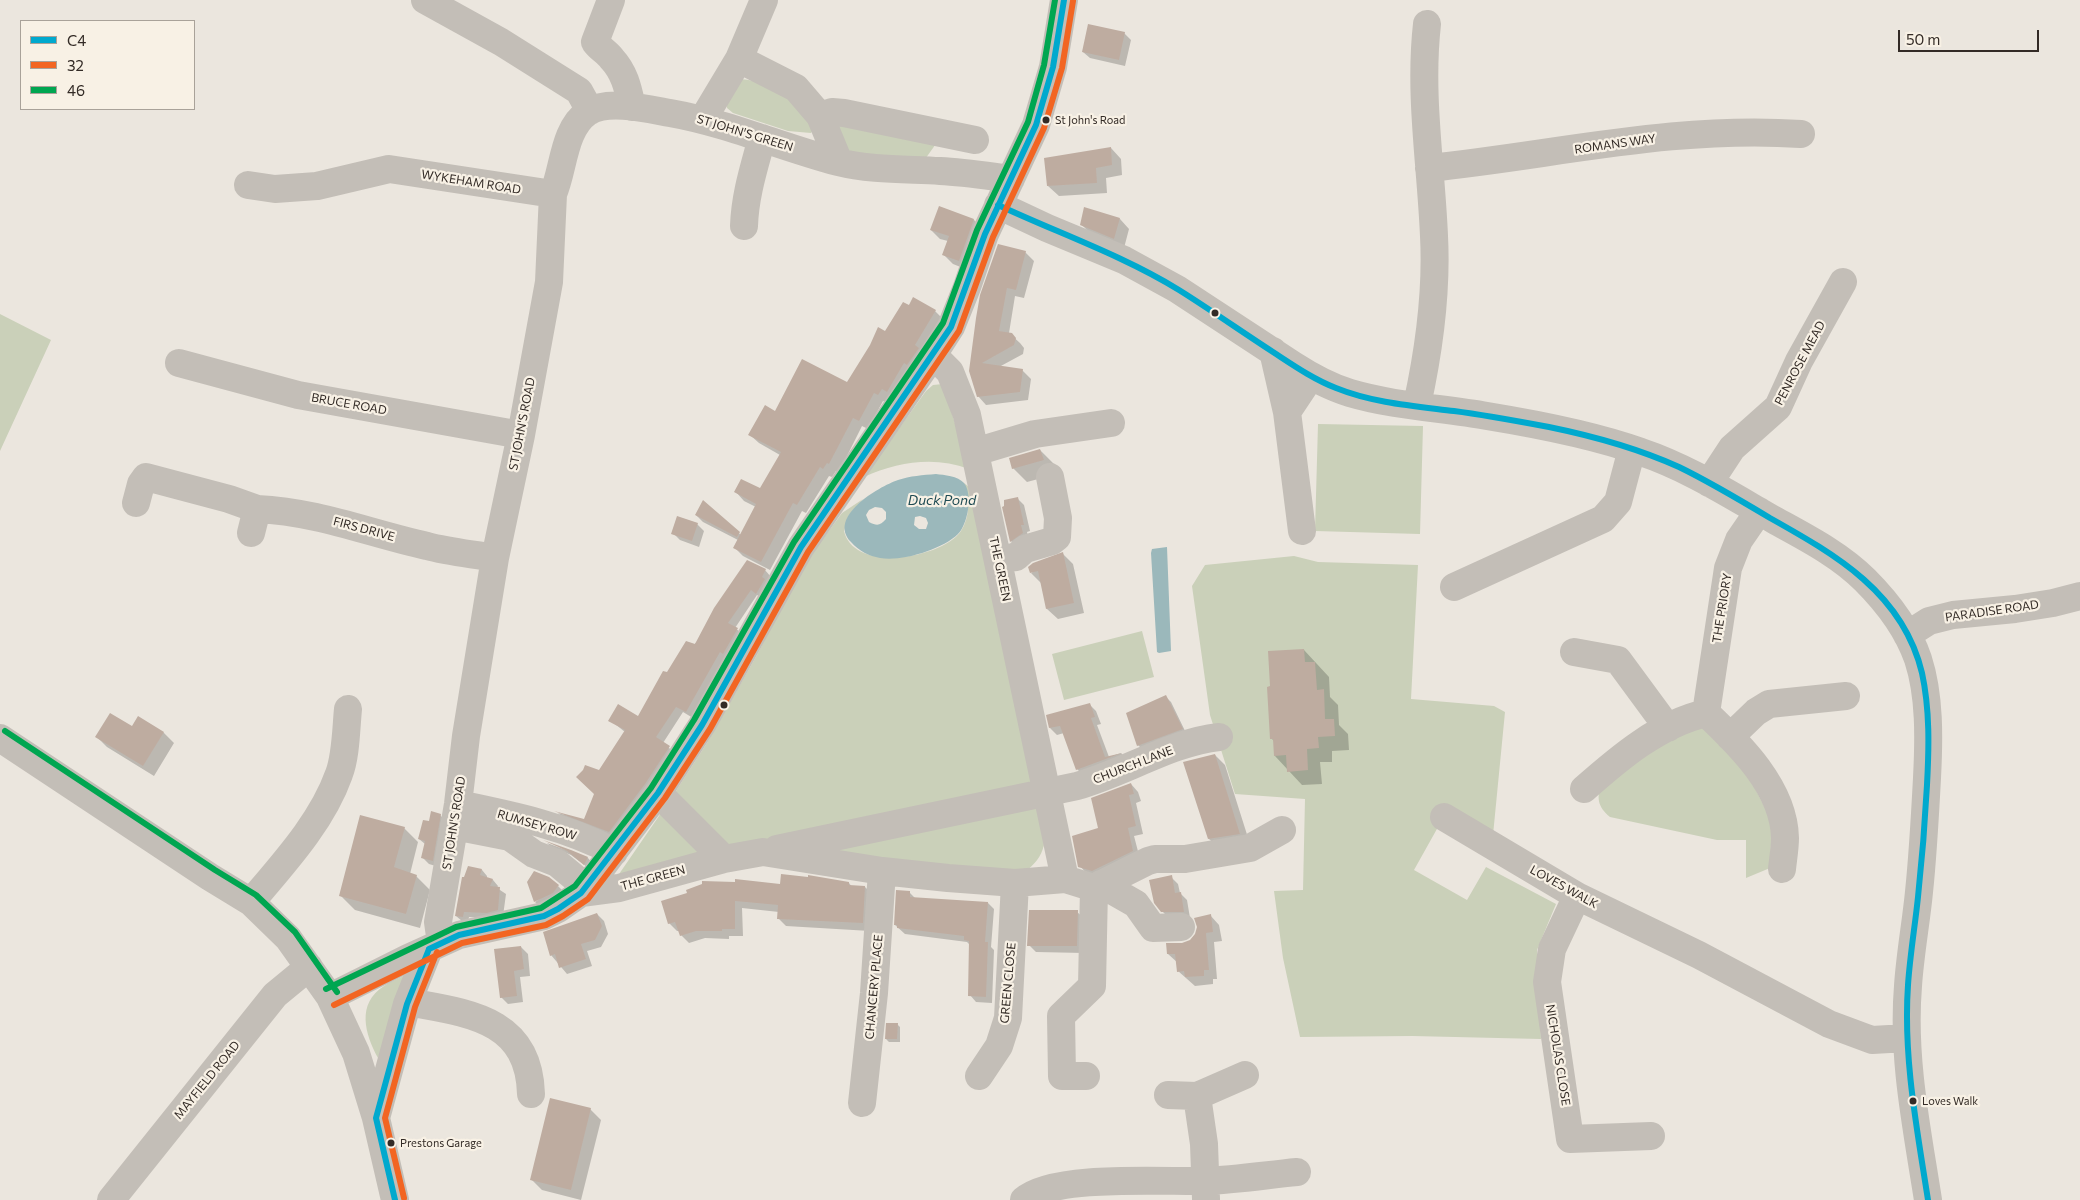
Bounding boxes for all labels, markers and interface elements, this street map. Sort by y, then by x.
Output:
legend [20,20,195,110]
scale bar [1900,20,2041,52]
text: 50 m [1906,30,1940,48]
text: C4 [67,31,86,49]
text: 32 [67,56,84,74]
text: 46 [67,81,85,99]
street label: ST JOHN'S GREEN [695,111,795,155]
place label: St John's Road [1055,113,1125,127]
marker: St John's Road [1041,115,1051,125]
street label: ROMANS WAY [1573,131,1657,157]
street label: WYKEHAM ROAD [420,167,522,197]
unlabelled marker [1210,308,1220,318]
street label: PENROSE MEAD [1772,318,1828,408]
street label: ST JOHN'S ROAD [506,376,538,472]
street label: BRUCE ROAD [310,390,388,418]
water label: Duck Pond [908,492,976,508]
street label: FIRS DRIVE [332,514,396,544]
street label: THE GREEN [986,535,1014,603]
street label: THE PRIORY [1709,572,1735,644]
street label: PARADISE ROAD [1944,597,2040,625]
unlabelled marker [719,700,729,710]
street label: CHURCH LANE [1091,743,1175,787]
street label: ST JOHN'S ROAD [440,775,468,871]
street label: RUMSEY ROW [496,807,578,843]
street label: THE GREEN [619,862,687,894]
street label: LOVES WALK [1528,862,1600,912]
street label: CHANCERY PLACE [862,934,886,1040]
street label: GREEN CLOSE [997,942,1019,1024]
street label: NICHOLAS CLOSE [1543,1003,1573,1107]
street label: MAYFIELD ROAD [171,1038,243,1122]
place label: Loves Walk [1922,1094,1978,1108]
marker: Loves Walk [1908,1096,1918,1106]
place label: Prestons Garage [400,1136,482,1150]
marker: Prestons Garage [386,1138,396,1148]

